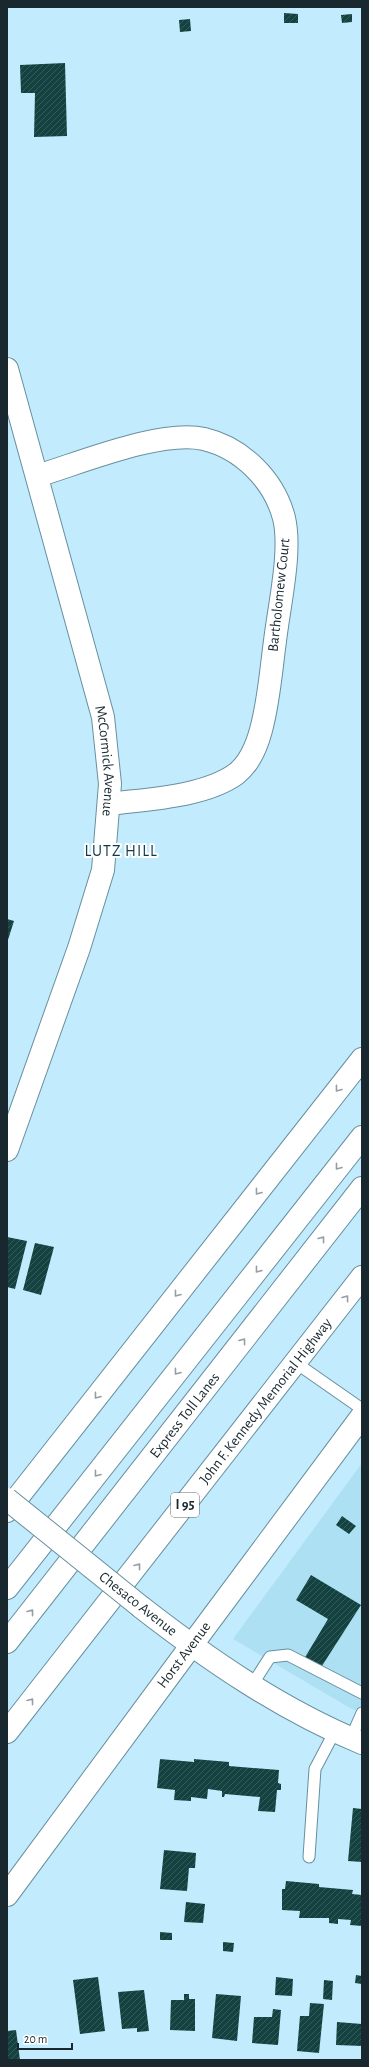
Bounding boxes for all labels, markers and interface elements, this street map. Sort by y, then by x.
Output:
street label: Bartholomew Court [266,537,292,652]
street label: McCormick Avenue [93,704,118,817]
district label: LUTZ HILL [84,843,158,859]
one-way arrow [336,1085,343,1092]
one-way arrow [336,1163,343,1170]
one-way arrow [255,1187,262,1194]
one-way arrow [318,1236,325,1243]
one-way arrow [255,1265,262,1272]
one-way arrow [175,1289,182,1296]
one-way arrow [342,1295,349,1302]
street label: John F. Kennedy Memorial Highway [196,1315,335,1486]
one-way arrow [238,1339,245,1346]
one-way arrow [175,1367,182,1374]
street label: Express Toll Lanes [147,1370,222,1461]
one-way arrow [95,1392,102,1399]
one-way arrow [94,1470,101,1477]
road number: I 95 [171,1493,199,1517]
one-way arrow [133,1564,140,1571]
street label: Chesaco Avenue [96,1569,180,1639]
one-way arrow [26,1609,33,1616]
street label: Horst Avenue [154,1619,214,1691]
one-way arrow [27,1699,34,1706]
scale bar [18,2025,72,2051]
text: 20 m [24,2033,47,2045]

